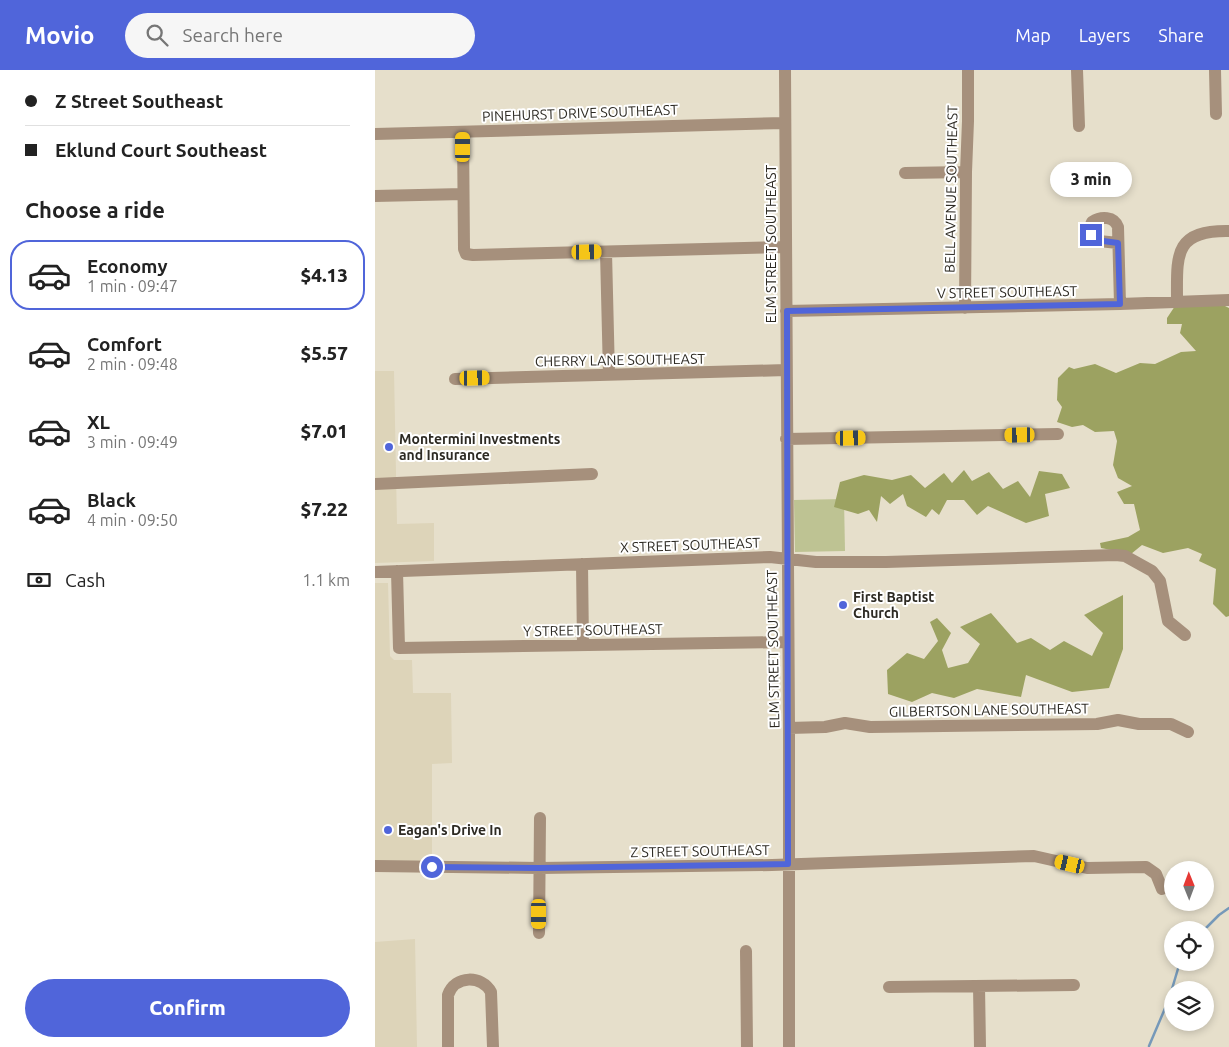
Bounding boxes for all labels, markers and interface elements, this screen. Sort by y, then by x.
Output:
search box [125,13,475,58]
icon: search [143,21,171,49]
text: Movio [25,22,95,49]
text: Search here [183,24,283,46]
text: Map [1015,25,1051,45]
text: Layers [1079,25,1130,45]
text: Share [1158,25,1204,45]
text: Z Street Southeast [55,90,223,112]
street label: PINEHURST DRIVE SOUTHEAST [482,102,678,124]
street label: BELL AVENUE SOUTHEAST [942,105,960,273]
car [455,132,470,162]
text: Eklund Court Southeast [55,139,267,161]
callout: 3 min [1050,162,1132,198]
street label: ELM STREET SOUTHEAST [763,164,779,323]
text: 3 min [1071,170,1111,188]
text: Choose a ride [25,197,165,222]
route end [1080,224,1102,246]
car [571,244,602,260]
icon: car [27,253,72,298]
text: Economy [87,255,168,277]
text: $4.13 [300,264,348,286]
text: 1 min · 09:47 [87,277,178,295]
street label: V STREET SOUTHEAST [937,283,1078,301]
icon: car [27,331,72,376]
text: Comfort [87,333,162,355]
text: $5.57 [300,342,348,364]
street label: CHERRY LANE SOUTHEAST [535,351,705,369]
text: 2 min · 09:48 [87,355,178,373]
car [459,370,490,386]
icon: car [27,409,72,454]
text: XL [87,411,110,433]
text: $7.01 [300,420,348,442]
car [1004,427,1035,443]
car [835,430,866,446]
place label: Montermini Investments and Insurance [399,431,561,463]
text: 3 min · 09:49 [87,433,178,451]
marker: Montermini Investments and Insurance [383,441,395,453]
icon: car [27,487,72,532]
text: Black [87,489,136,511]
text: $7.22 [300,498,348,520]
text: 4 min · 09:50 [87,511,178,529]
street label: X STREET SOUTHEAST [620,535,761,555]
icon: cash [25,566,53,594]
text: Cash [65,569,106,591]
street label: ELM STREET SOUTHEAST [764,569,782,728]
text: 1.1 km [302,571,350,589]
place label: First Baptist Church [853,589,934,621]
marker: First Baptist Church [837,599,849,611]
street label: Y STREET SOUTHEAST [523,621,663,639]
street label: GILBERTSON LANE SOUTHEAST [889,700,1089,720]
place label: Eagan's Drive In [398,822,502,838]
marker: Eagan's Drive In [382,824,394,836]
street label: Z STREET SOUTHEAST [630,842,770,860]
car [1053,853,1086,875]
route start [421,856,443,878]
north arrow [1164,861,1214,911]
map controls [1164,861,1214,1031]
car [531,899,546,929]
button: locate [1164,921,1214,971]
button: Confirm [25,979,350,1037]
button: layers [1164,981,1214,1031]

